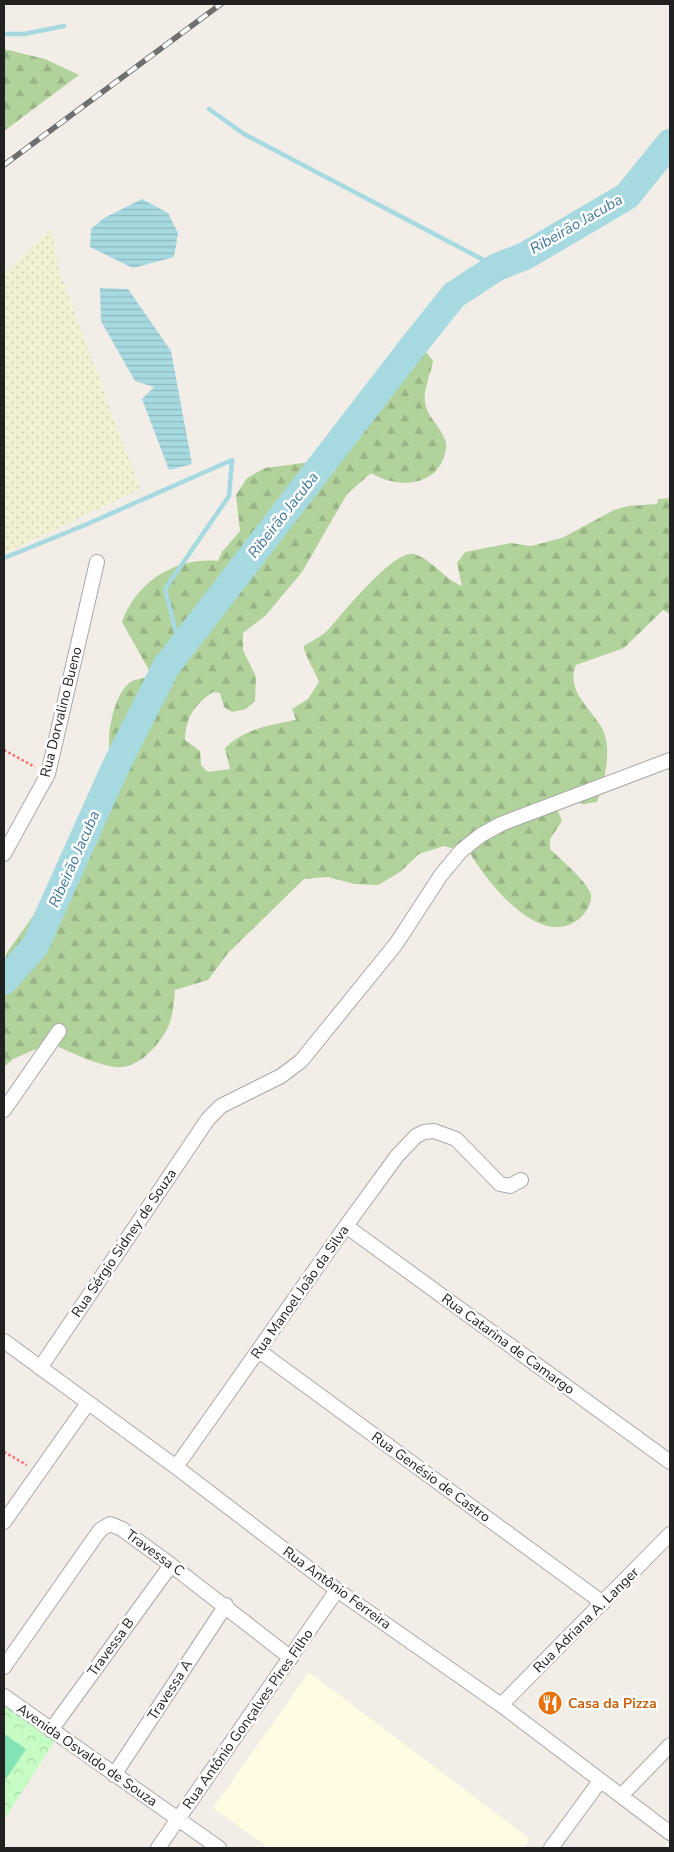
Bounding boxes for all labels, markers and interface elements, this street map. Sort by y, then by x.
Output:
water label: Ribeirão Jacuba [526,189,626,259]
water label: Ribeirão Jacuba [243,468,323,562]
street label: Rua Dorvalino Bueno [36,645,86,779]
water label: Ribeirão Jacuba [44,807,104,911]
street label: Rua Sérgio Sidney de Souza [67,1165,181,1321]
street label: Rua Manoel João da Silva [247,1221,353,1363]
street label: Rua Catarina de Camargo [437,1289,579,1399]
street label: Rua Genésio de Castro [368,1427,494,1527]
street label: Travessa C [122,1525,188,1581]
street label: Rua Antônio Ferreira [279,1542,395,1634]
street label: Rua Adriana A. Langer [529,1563,643,1677]
street label: Travessa B [83,1614,139,1680]
street label: Rua Antônio Gonçalves Pires Filho [178,1625,318,1813]
street label: Travessa A [143,1656,197,1724]
restaurant icon: Casa da Pizza [537,1690,563,1716]
place label: Casa da Pizza [568,1694,657,1713]
street label: Avenida Osvaldo de Souza [13,1699,161,1811]

